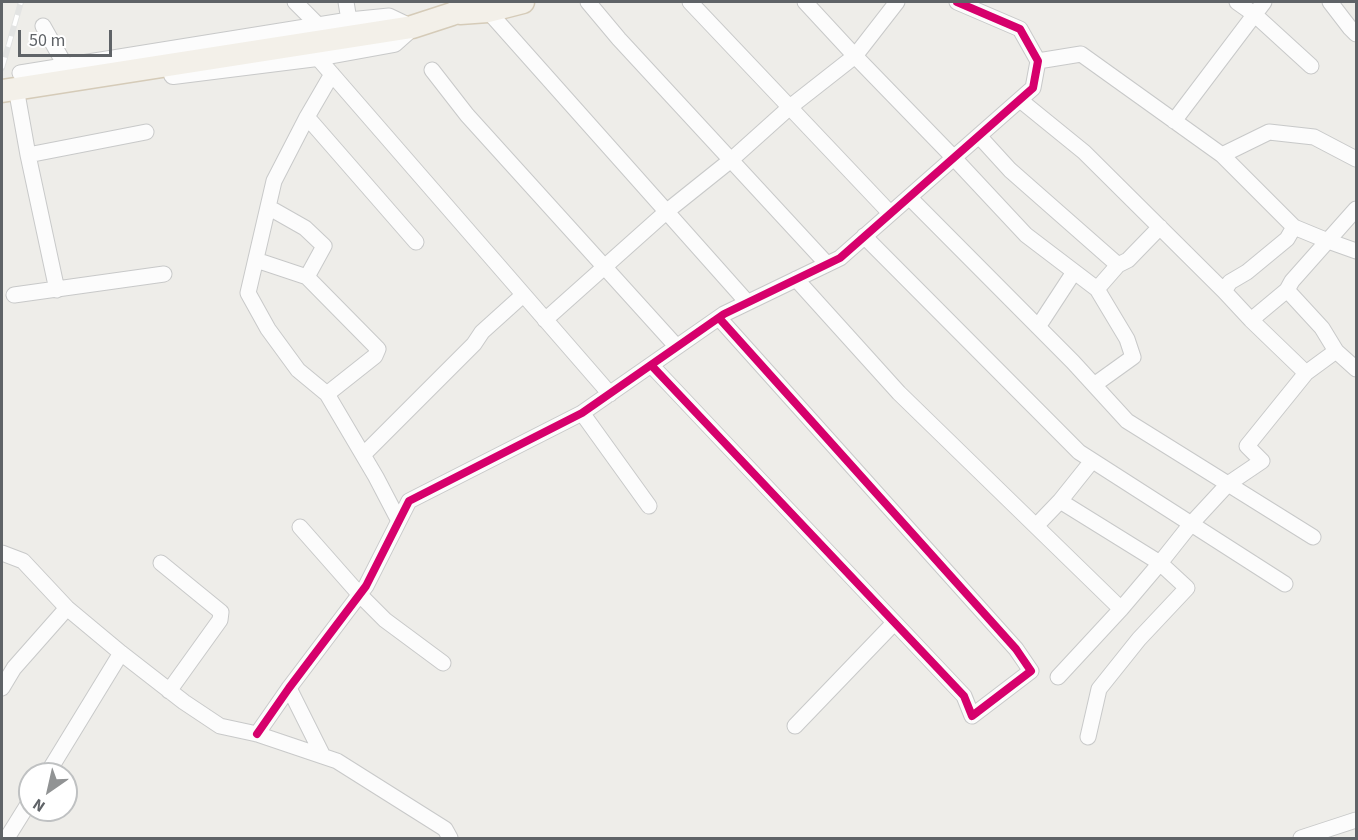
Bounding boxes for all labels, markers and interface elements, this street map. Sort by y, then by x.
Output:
scale bar [21,18,116,56]
text: 50 m [29,28,65,53]
north arrow [18,762,78,822]
text: N [28,793,50,817]

